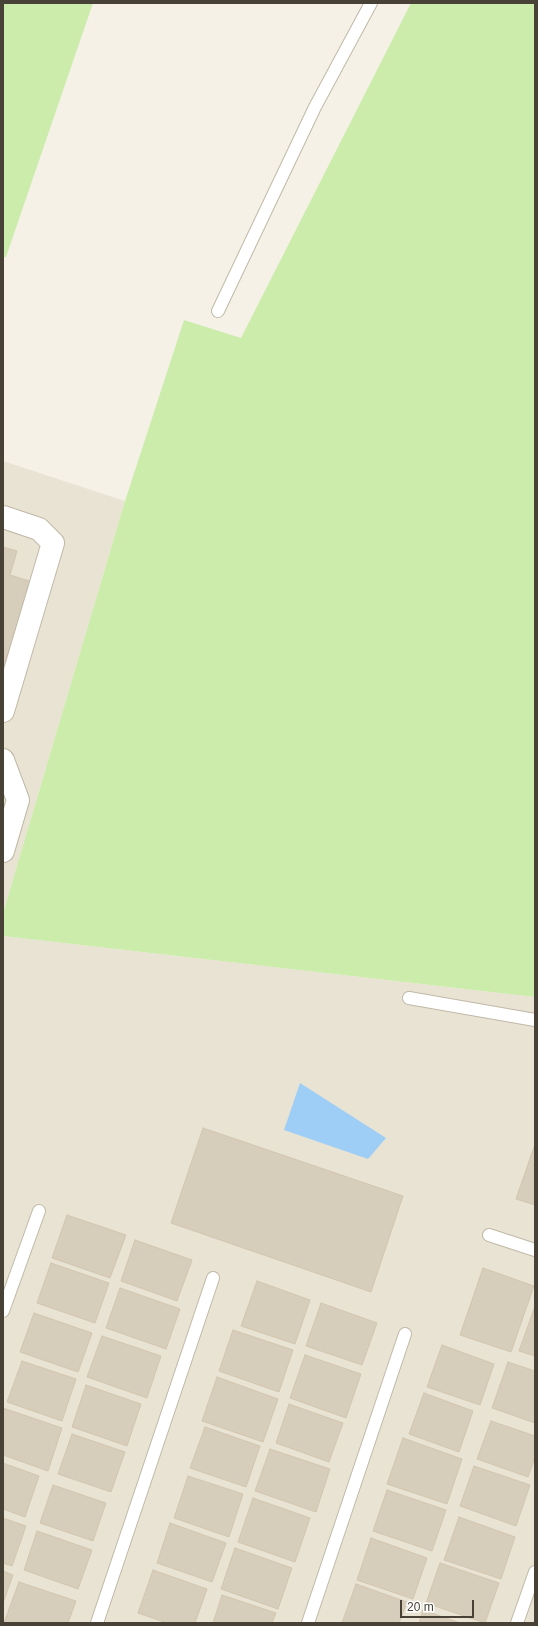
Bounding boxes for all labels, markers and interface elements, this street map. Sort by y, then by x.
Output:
scale bar [402,1592,476,1618]
text: 20 m [407,1600,434,1614]

